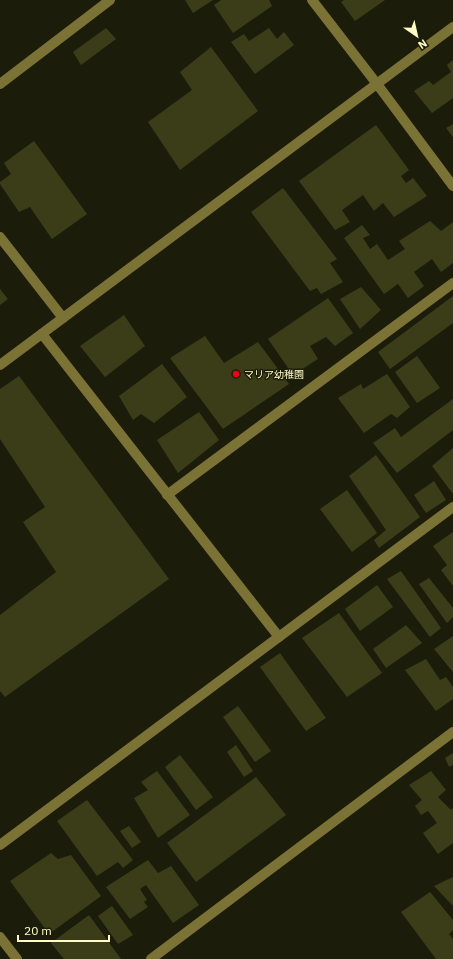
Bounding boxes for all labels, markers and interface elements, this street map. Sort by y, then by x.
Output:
north arrow [397,16,437,56]
text: N [415,36,430,52]
place label: マリア幼稚園 [244,368,304,381]
marker: マリア幼稚園 [231,369,241,379]
scale bar [18,917,109,943]
text: 20 m [24,923,52,938]

